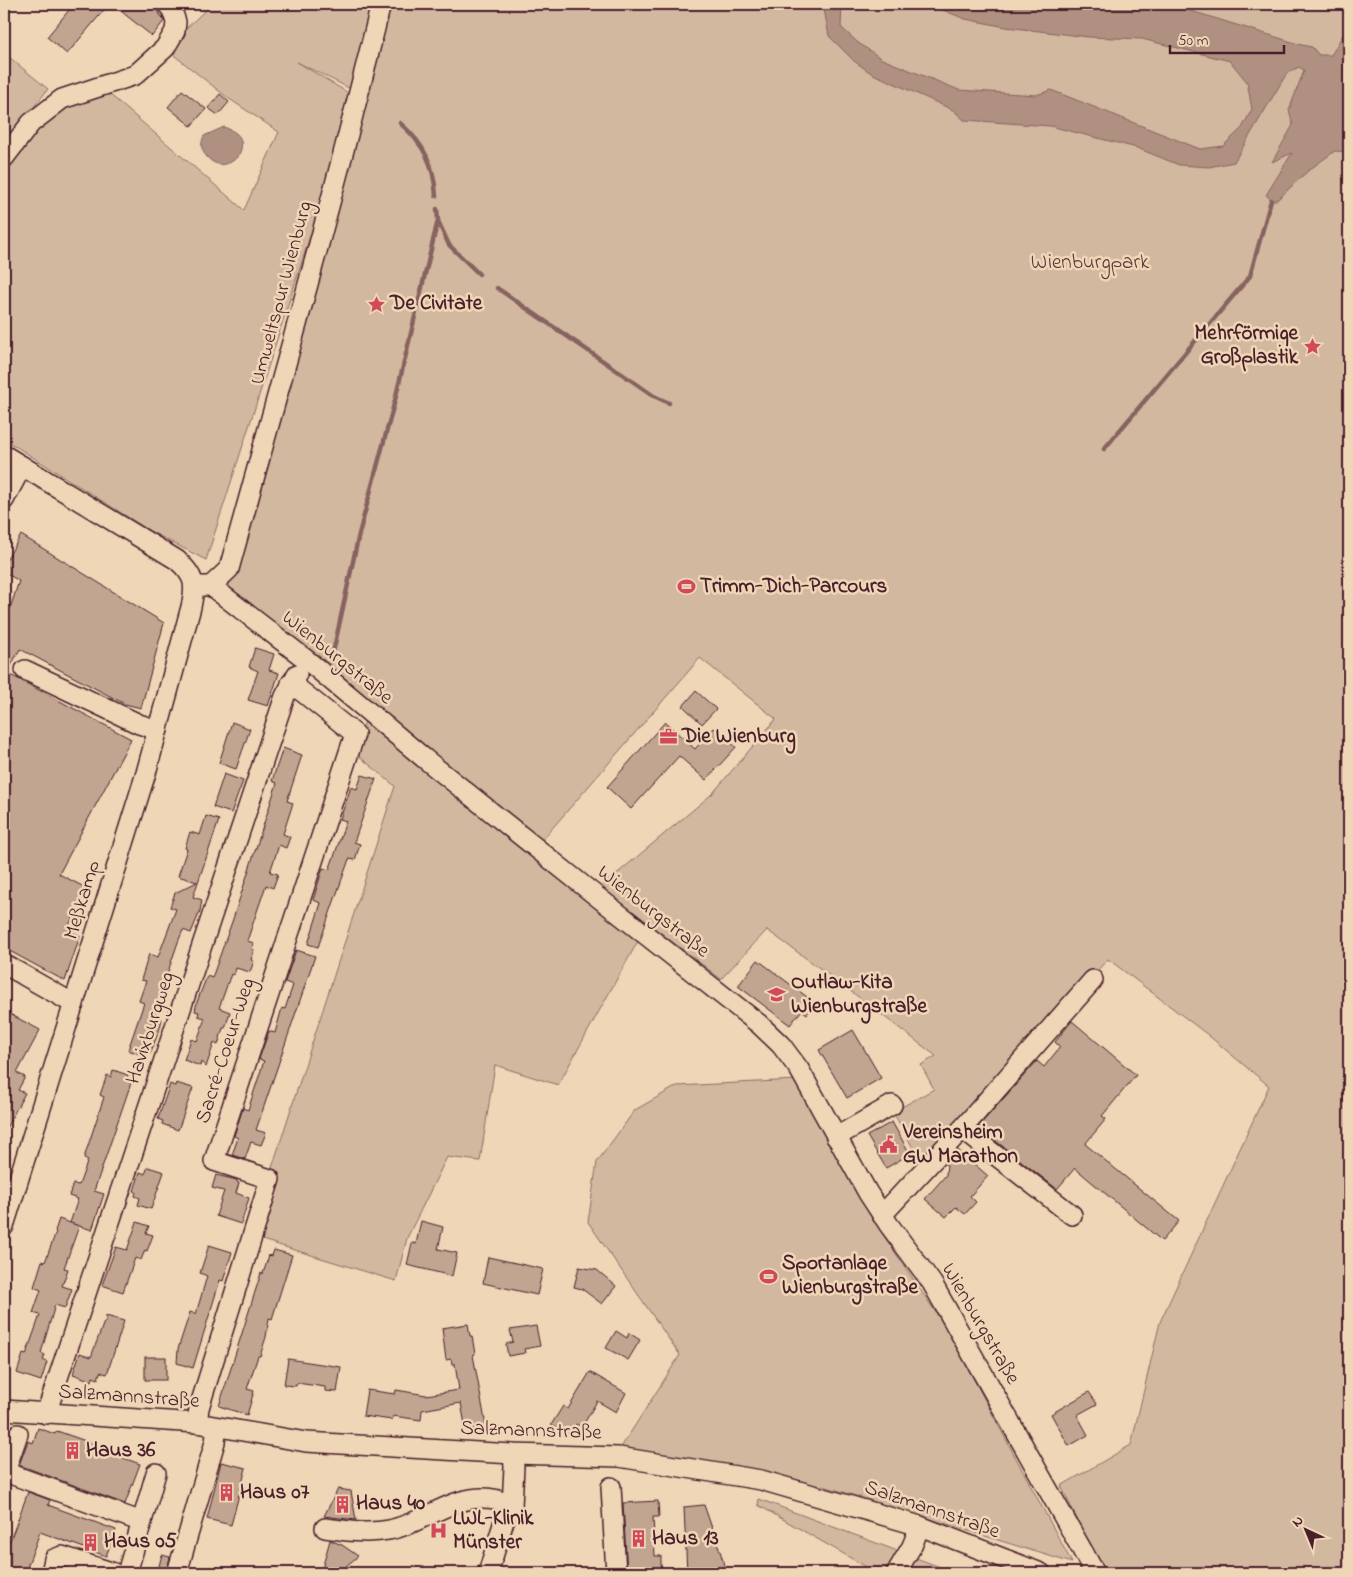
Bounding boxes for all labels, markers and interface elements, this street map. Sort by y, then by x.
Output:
scale bar [1170,22,1284,54]
text: 50 m [1178,30,1209,52]
street label: Umweltspur Wienburg [243,198,323,389]
park label: Wienburgpark [1031,248,1150,280]
place label: De Civitate [389,289,483,319]
place icon: De Civitate [366,294,386,314]
place label: Mehrförmige Großplastik [1195,319,1299,373]
place icon: Mehrförmige Großplastik [1302,336,1322,356]
place label: Trimm-Dich-Parcours [700,572,888,602]
sports icon: Trimm-Dich-Parcours [676,577,696,597]
street label: Wienburgstraße [274,604,400,714]
place label: Die Wienburg [681,722,796,754]
office icon: Die Wienburg [658,727,678,747]
street label: Meßkamp [57,857,109,943]
street label: Wienburgstraße [589,858,716,968]
street label: Havixburgweg [119,968,185,1089]
place label: Outlaw-Kita Wienburgstraße [791,968,927,1024]
street label: Sacré-Coeur-Weg [188,974,266,1128]
school or university icon: Outlaw-Kita Wienburgstraße [767,985,787,1005]
place label: Vereinsheim GW Marathon [902,1118,1018,1172]
public building icon: Vereinsheim GW Marathon [879,1135,899,1155]
place label: Sportanlage Wienburgstraße [782,1249,918,1305]
street label: Wienburgstraße [931,1258,1027,1392]
sports icon: Sportanlage Wienburgstraße [758,1266,778,1286]
street label: Salzmannstraße [57,1377,201,1417]
street label: Salzmannstraße [460,1414,603,1448]
place label: Haus 36 [86,1436,156,1466]
building icon: Haus 36 [62,1441,82,1461]
street label: Salzmannstraße [860,1473,1004,1547]
place label: Haus 07 [240,1478,310,1508]
building icon: Haus 07 [216,1483,236,1503]
place label: Haus 40 [356,1489,425,1519]
building icon: Haus 40 [332,1494,352,1514]
place label: LWL-Klinik Münster [453,1504,534,1558]
north arrow [1280,1504,1330,1554]
text: N [1287,1511,1309,1533]
hospital icon: LWL-Klinik Münster [429,1521,449,1541]
place label: Haus 13 [652,1524,719,1554]
place label: Haus 05 [104,1527,177,1557]
building icon: Haus 13 [628,1529,648,1549]
building icon: Haus 05 [80,1532,100,1552]

